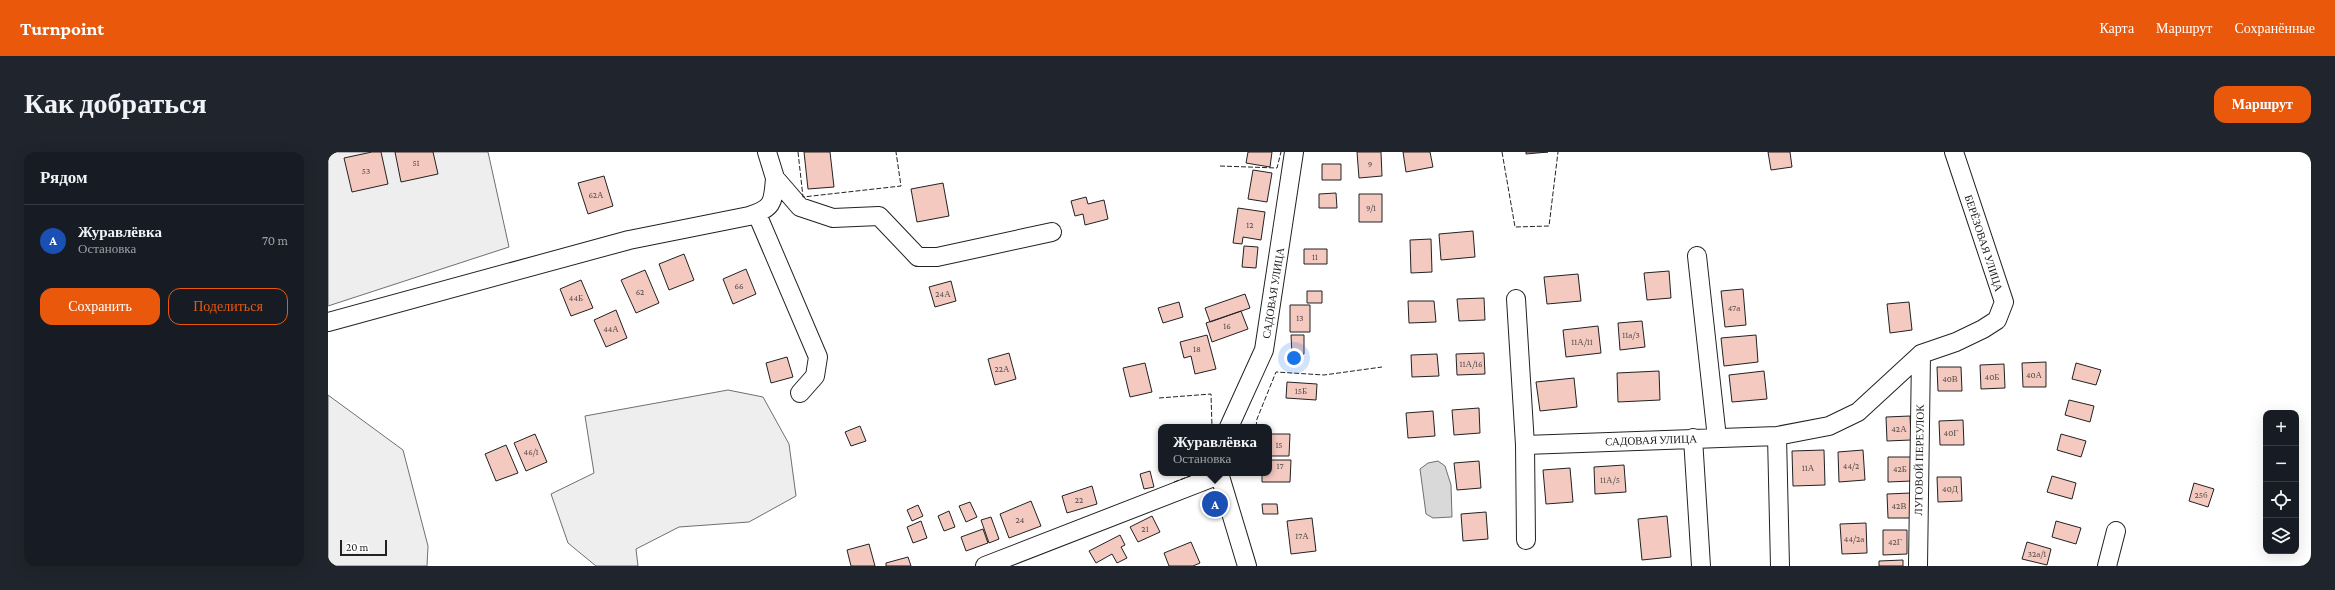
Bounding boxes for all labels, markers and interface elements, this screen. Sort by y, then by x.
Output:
text: Turnpoint [20,18,104,39]
text: Карта [2099,20,2134,36]
text: Маршрут [2156,20,2212,36]
text: Сохранённые [2234,20,2315,36]
button: Маршрут [2214,86,2311,123]
text: Как добраться [24,88,207,119]
house number: 51 [412,158,420,168]
house number: 9 [1368,159,1373,169]
house number: 53 [362,166,370,176]
text: Рядом [40,168,88,187]
house number: 62А [588,190,604,200]
street label: БЕРЁЗОВАЯ УЛИЦА [1963,193,2005,293]
house number: 9/1 [1366,203,1376,213]
house number: 12 [1246,220,1254,230]
text: Журавлёвка [78,224,162,240]
text: A [49,233,57,248]
text: 70 m [262,233,288,248]
text: Остановка [78,241,136,256]
street label: САДОВАЯ УЛИЦА [1260,247,1286,339]
house number: 11 [1312,252,1318,262]
house number: 66 [734,281,744,291]
house number: 62 [636,287,644,297]
button: Сохранить [40,288,160,325]
button: Поделиться [168,288,288,325]
house number: 24А [935,289,951,299]
house number: 44Б [569,293,583,303]
house number: 47а [1728,303,1740,313]
house number: 13 [1296,313,1304,323]
house number: 16 [1223,321,1231,331]
house number: 44А [603,324,619,334]
house number: 11а/3 [1622,330,1640,340]
house number: 11А/11 [1571,337,1593,347]
house number: 18 [1193,344,1201,354]
your location [1284,348,1304,368]
house number: 11А/16 [1459,359,1483,369]
house number: 22А [994,364,1010,374]
house number: 40А [2026,370,2043,380]
house number: 40Б [1985,372,1999,382]
house number: 40В [1942,374,1958,384]
house number: 15Б [1295,386,1307,396]
street label: ЛУГОВОЙ ПЕРЕУЛОК [1912,404,1926,516]
map controls [2263,410,2299,554]
button: + [2263,410,2299,446]
popup [1158,424,1272,476]
house number: 42А [1891,424,1907,434]
house number: 40Г [1944,428,1958,438]
street label: САДОВАЯ УЛИЦА [1605,432,1697,448]
text: Журавлёвка [1173,434,1257,450]
house number: 15 [1275,440,1283,450]
button: − [2263,446,2299,482]
house number: 46/1 [524,447,538,457]
text: Остановка [1173,451,1231,466]
house number: 17 [1276,461,1284,471]
house number: 44/2 [1843,461,1859,471]
house number: 11А [1802,463,1815,473]
house number: 42Б [1893,464,1907,474]
house number: 11А/5 [1600,475,1620,485]
button: locate [2263,482,2299,518]
house number: 40Д [1942,484,1958,494]
pin: A [1202,489,1228,519]
house number: 25б [2194,490,2208,500]
house number: 22 [1075,495,1083,505]
house number: 42В [1892,501,1906,511]
house number: 24 [1016,515,1025,525]
button: layers [2263,518,2299,554]
house number: 21 [1141,524,1149,534]
house number: 17А [1295,531,1309,541]
house number: 44/2а [1844,534,1864,544]
house number: 42Г [1888,537,1902,547]
scale bar [340,538,387,557]
text: 20 m [346,541,368,553]
house number: 32а/1 [2028,549,2046,559]

